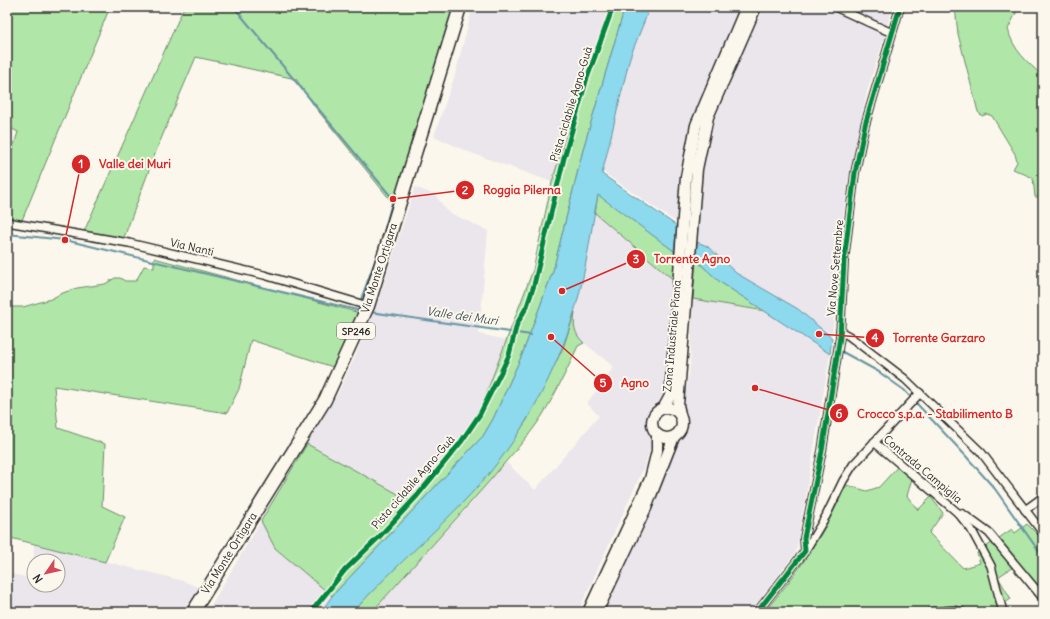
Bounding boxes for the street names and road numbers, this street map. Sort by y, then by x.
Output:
street label: Pista ciclabile Agno-Guà [547,45,595,163]
street label: Via Nove Settembre [824,219,846,317]
street label: Via Monte Ortigara [358,221,400,315]
street label: Via Nanti [169,235,215,259]
street label: Zona Industriale Piana [660,279,684,393]
road number: SP246 [337,323,375,339]
street label: Pista ciclabile Agno-Guà [368,432,458,532]
street label: Contrada Campiglia [881,432,965,506]
street label: Via Monte Ortigara [198,509,260,597]

